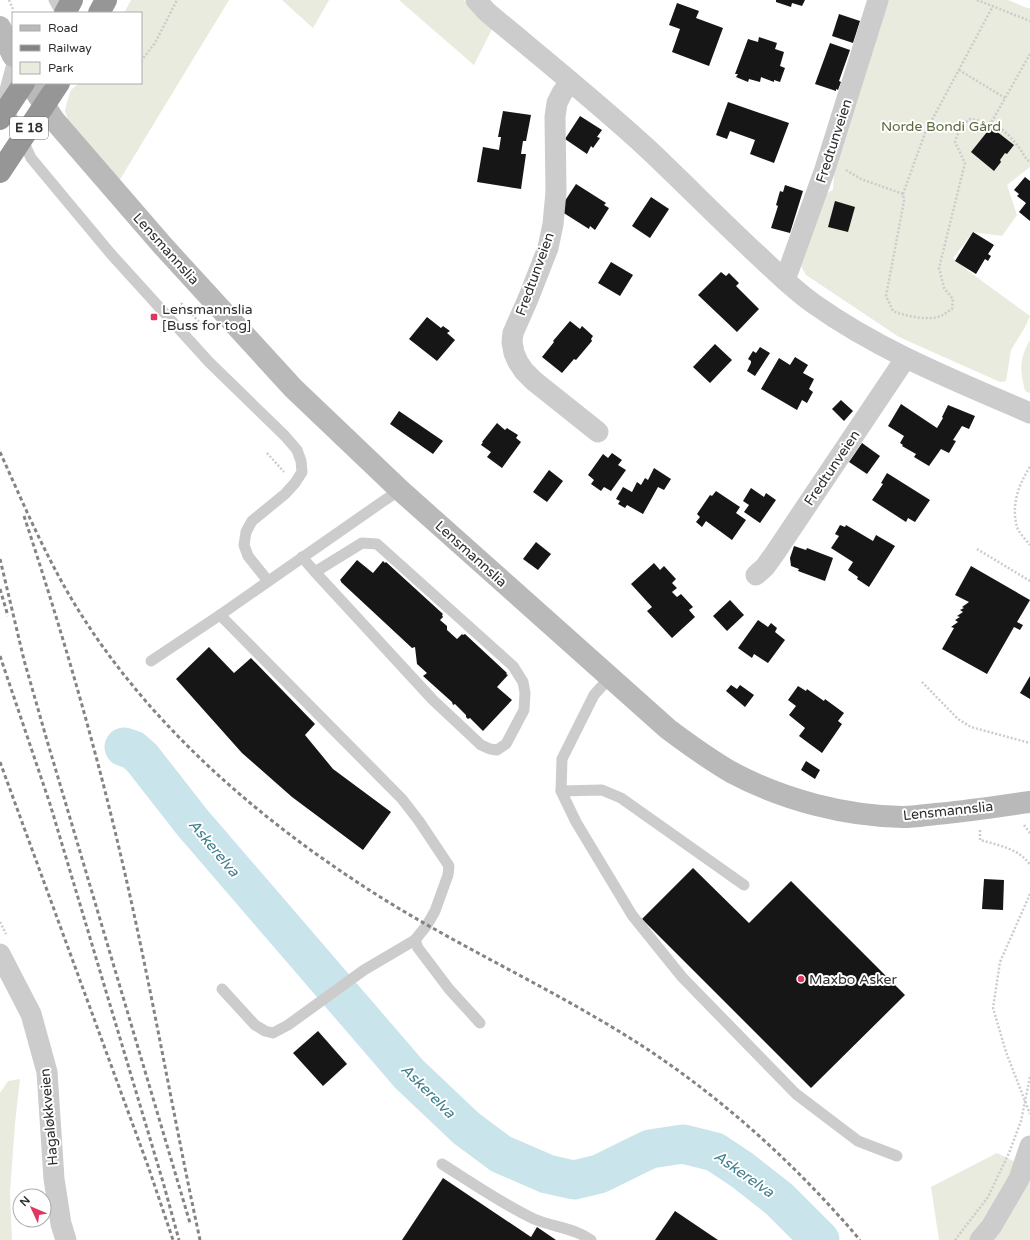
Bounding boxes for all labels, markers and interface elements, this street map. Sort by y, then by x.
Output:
legend [12,12,142,84]
text: Road [48,21,78,35]
text: Railway [48,41,92,55]
text: Park [48,61,74,75]
street label: Fredtunveien [812,97,856,185]
road number: E 18 [10,117,48,139]
park label: Norde Bondi Gård [881,118,1001,135]
street label: Lensmannslia [129,210,203,288]
street label: Fredtunveien [512,230,558,318]
place label: Lensmannslia [Buss for tog] [162,301,253,334]
marker: Lensmannslia [Buss for tog] [149,312,159,322]
street label: Fredtunveien [800,427,864,509]
street label: Lensmannslia [432,517,510,591]
street label: Lensmannslia [902,798,994,824]
water label: Askerelva [185,816,243,881]
place label: Maxbo Asker [809,971,898,988]
marker: Maxbo Asker [796,974,806,984]
water label: Askerelva [397,1060,459,1122]
street label: Hagaløkkveien [36,1068,62,1166]
water label: Askerelva [711,1147,778,1201]
north arrow [12,1188,52,1228]
text: N [17,1194,33,1209]

